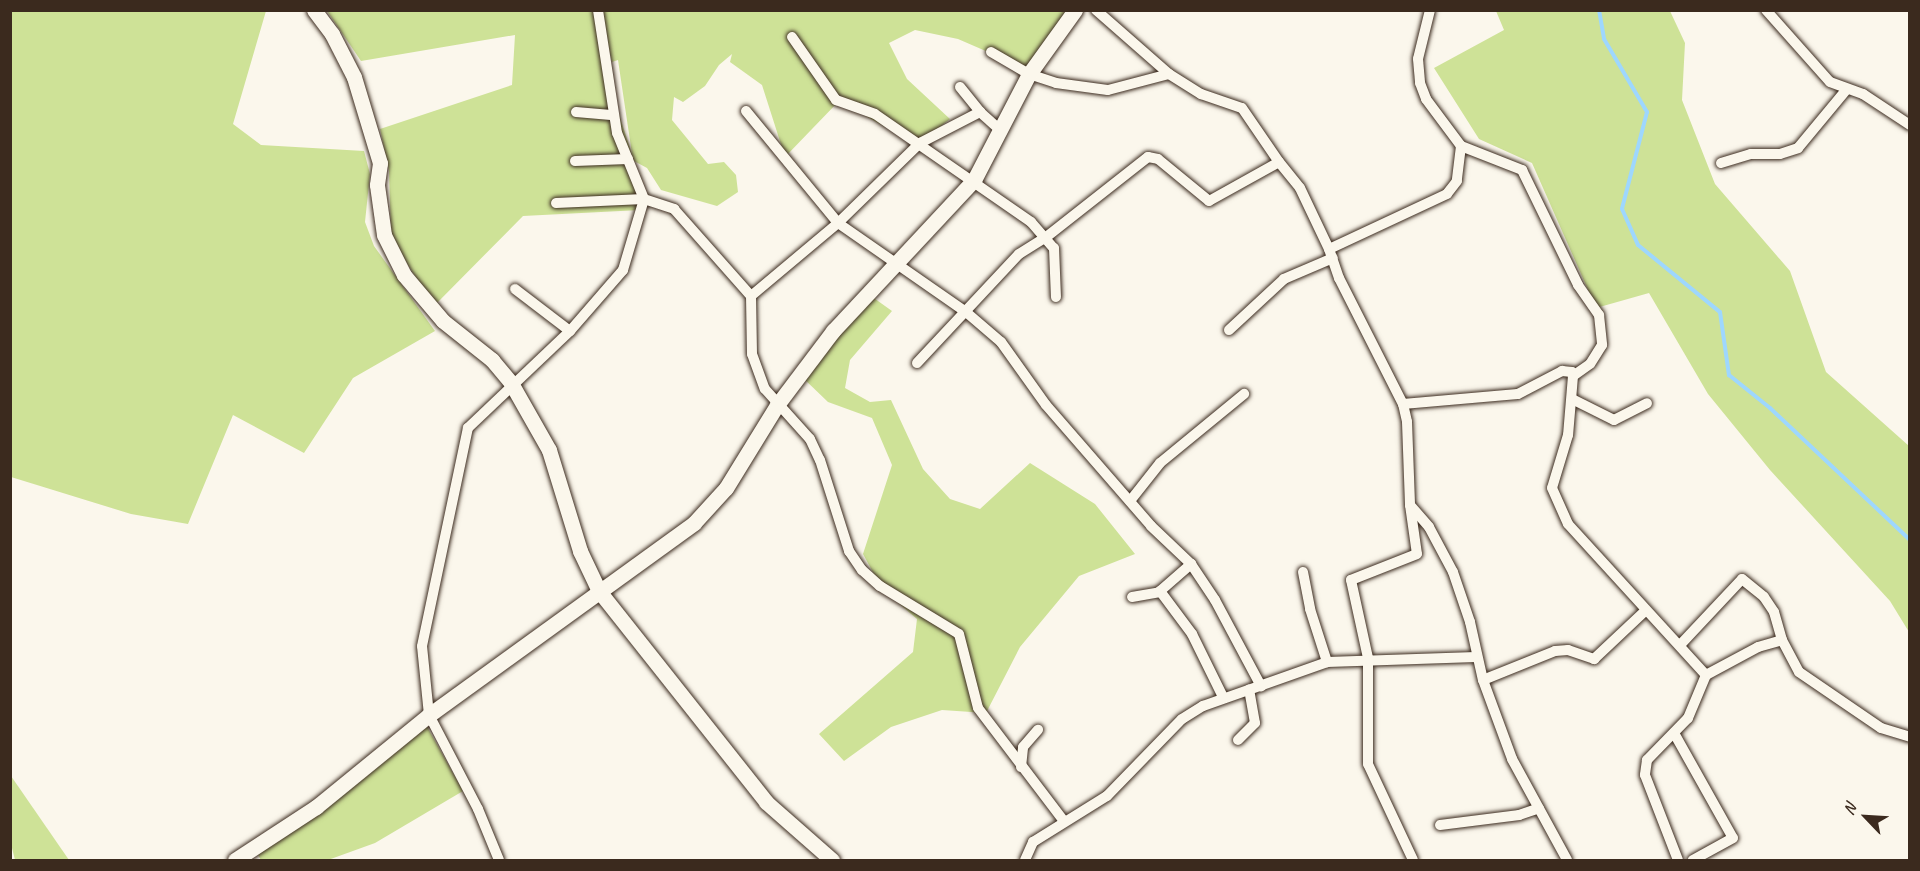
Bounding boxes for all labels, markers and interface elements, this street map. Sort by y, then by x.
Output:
north arrow [1836,787,1896,847]
text: N [1839,801,1861,818]

